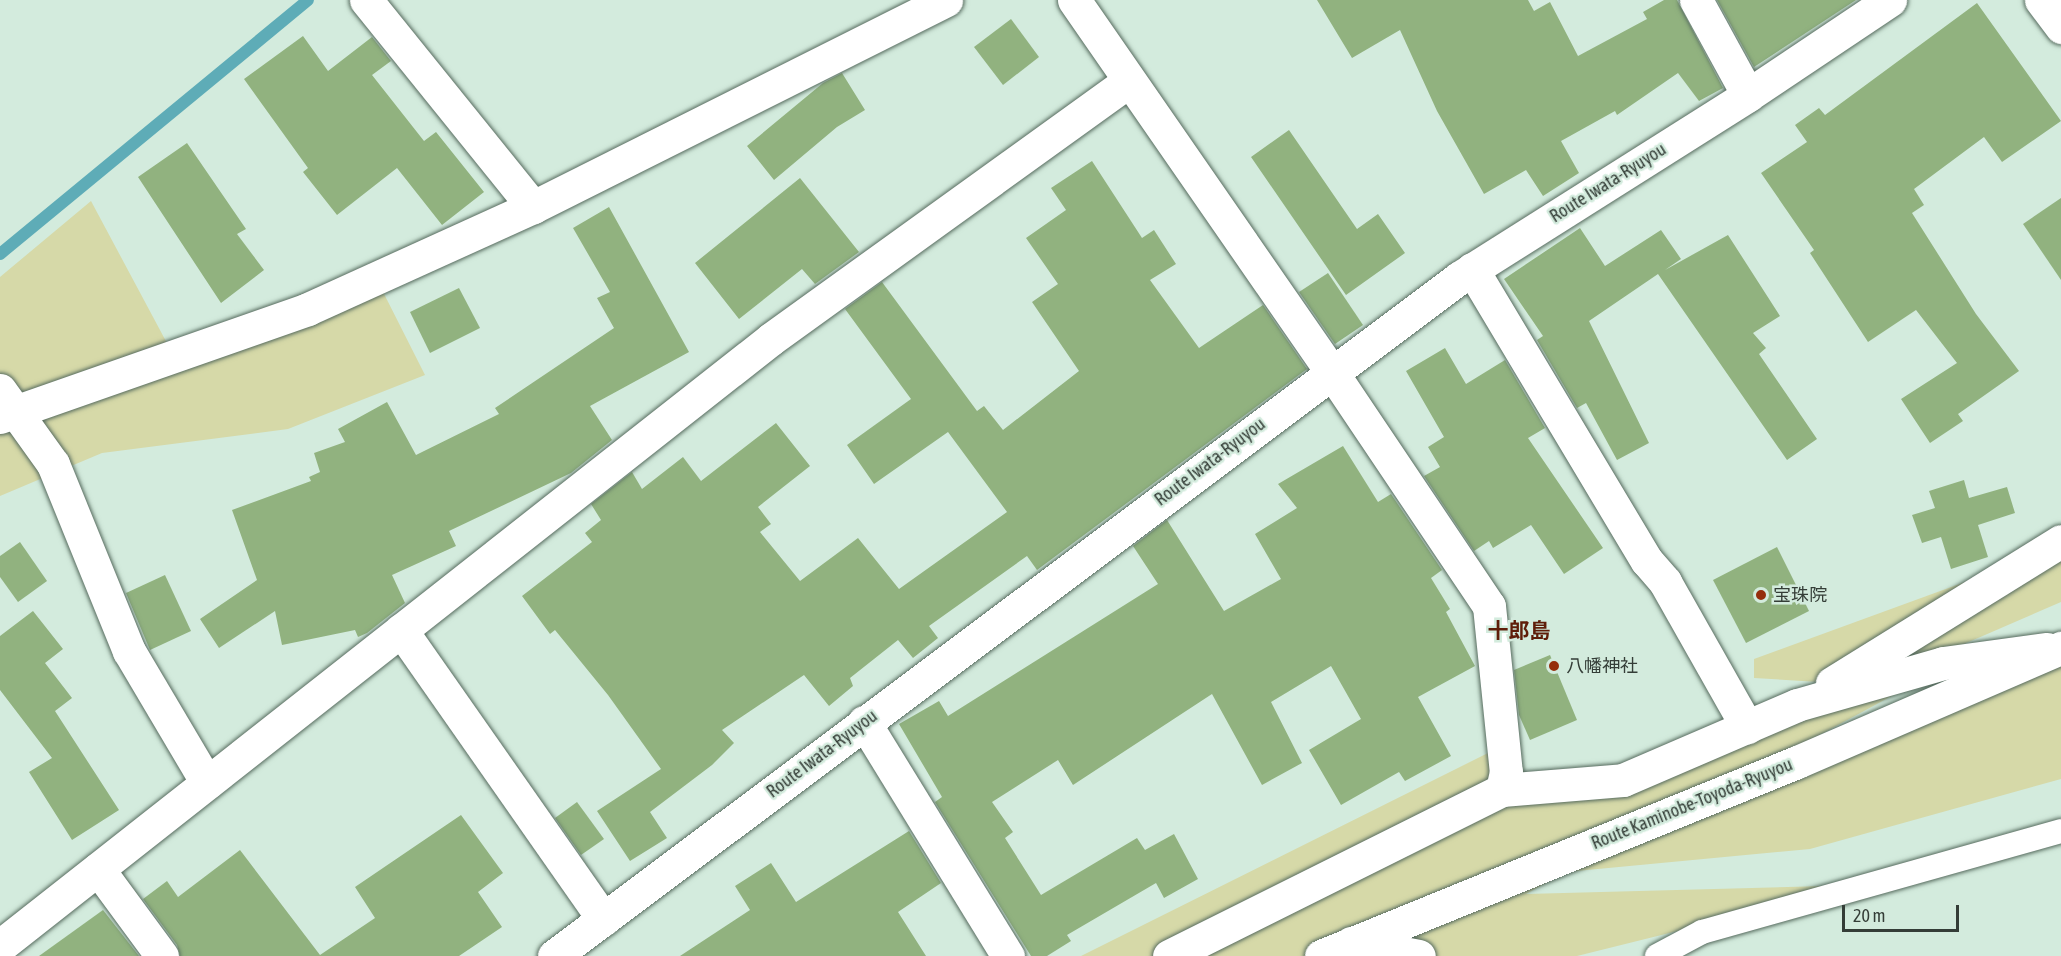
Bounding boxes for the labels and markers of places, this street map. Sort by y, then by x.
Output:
place label: 宝珠院 [1773,584,1827,606]
marker: 宝珠院 [1754,588,1768,602]
place label: 八幡神社 [1566,655,1638,677]
marker: 八幡神社 [1547,659,1561,673]

